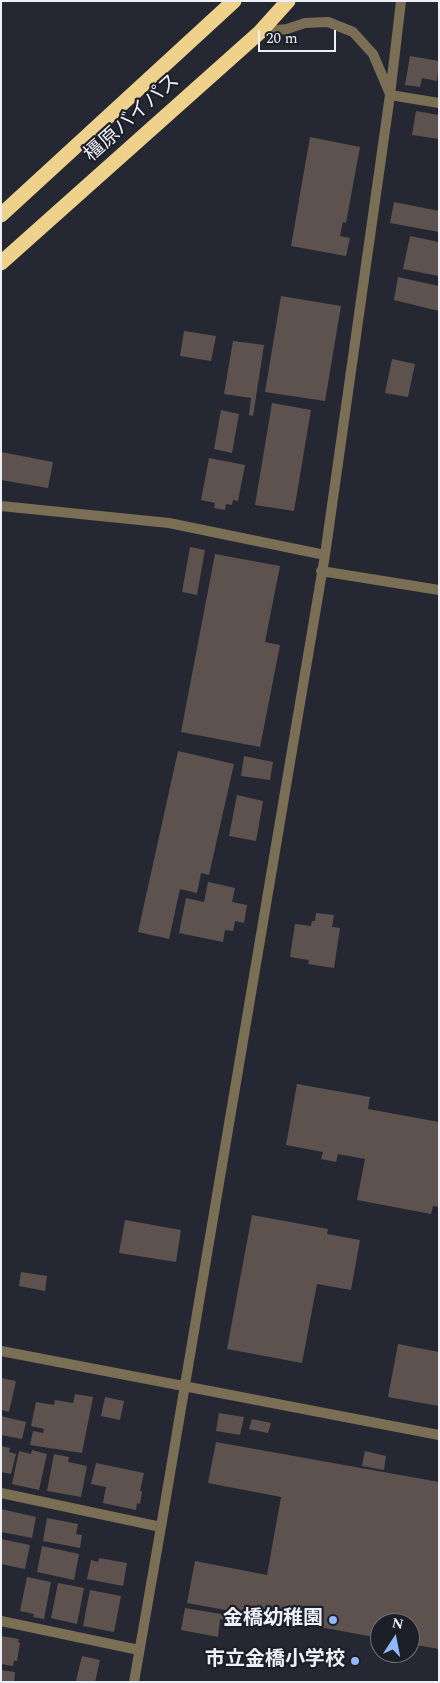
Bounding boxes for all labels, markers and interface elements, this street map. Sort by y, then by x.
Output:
scale bar [260,20,338,52]
text: 20 m [266,27,298,50]
street label: 橿原バイパス [80,70,186,168]
place label: 金橋幼稚園 [223,1608,323,1632]
text: N [390,1612,405,1635]
north arrow [370,1613,420,1663]
marker: 金橋幼稚園 [327,1614,339,1626]
place label: 市立金橋小学校 [205,1649,345,1673]
marker: 市立金橋小学校 [349,1655,361,1667]

